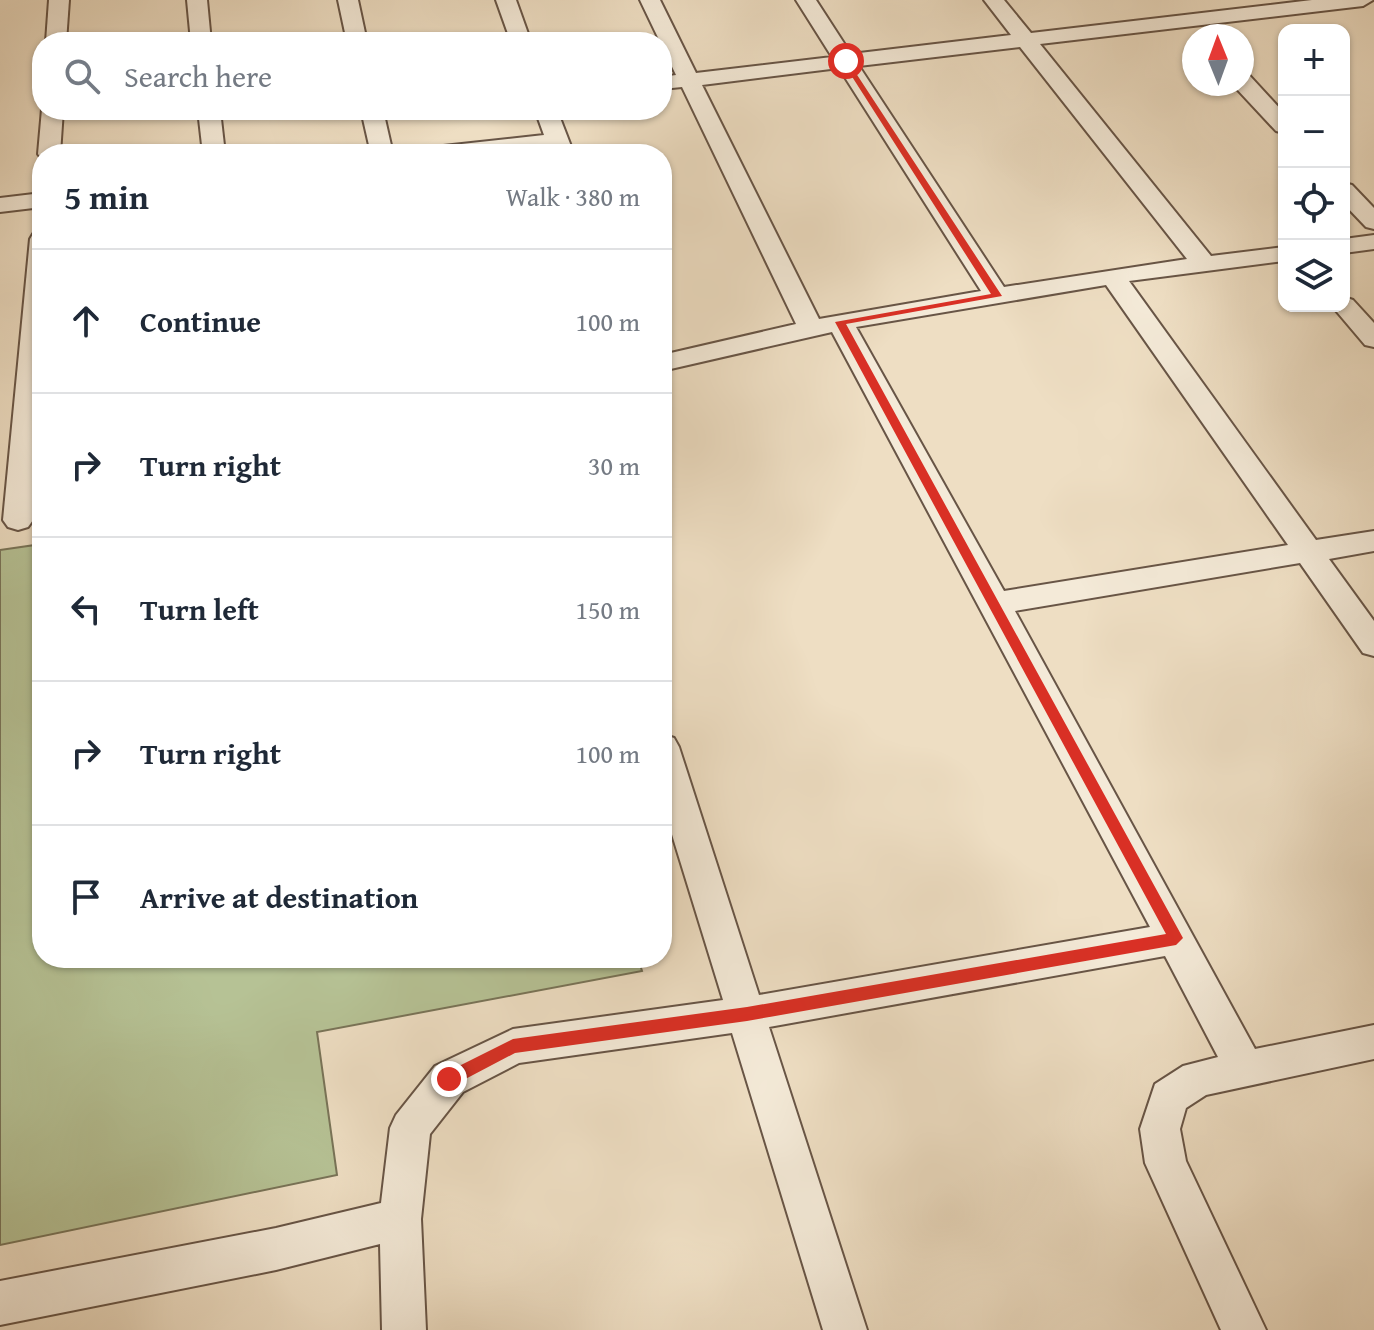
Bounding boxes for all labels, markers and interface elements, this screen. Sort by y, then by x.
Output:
north arrow [1182,24,1254,96]
map controls [1278,24,1350,312]
button: + [1278,24,1350,96]
search box [32,32,672,120]
route start [828,43,864,79]
icon: search [60,54,104,98]
text: Search here [124,54,272,98]
button: − [1278,96,1350,168]
button: locate [1278,168,1350,240]
text: 5 min [64,172,149,221]
text: Walk · 380 m [506,177,640,216]
button: layers [1278,240,1350,312]
icon: ahead [64,299,108,343]
text: Continue [140,299,261,343]
text: 100 m [575,302,640,341]
icon: right [64,443,108,487]
text: Turn right [140,443,281,487]
text: 30 m [588,446,640,485]
icon: left [64,587,108,631]
text: Turn left [140,587,259,631]
text: 150 m [575,590,640,629]
icon: right [64,731,108,775]
text: Turn right [140,731,281,775]
text: 100 m [575,734,640,773]
icon: arrive [64,875,108,919]
text: Arrive at destination [140,875,418,919]
route end [431,1061,467,1097]

